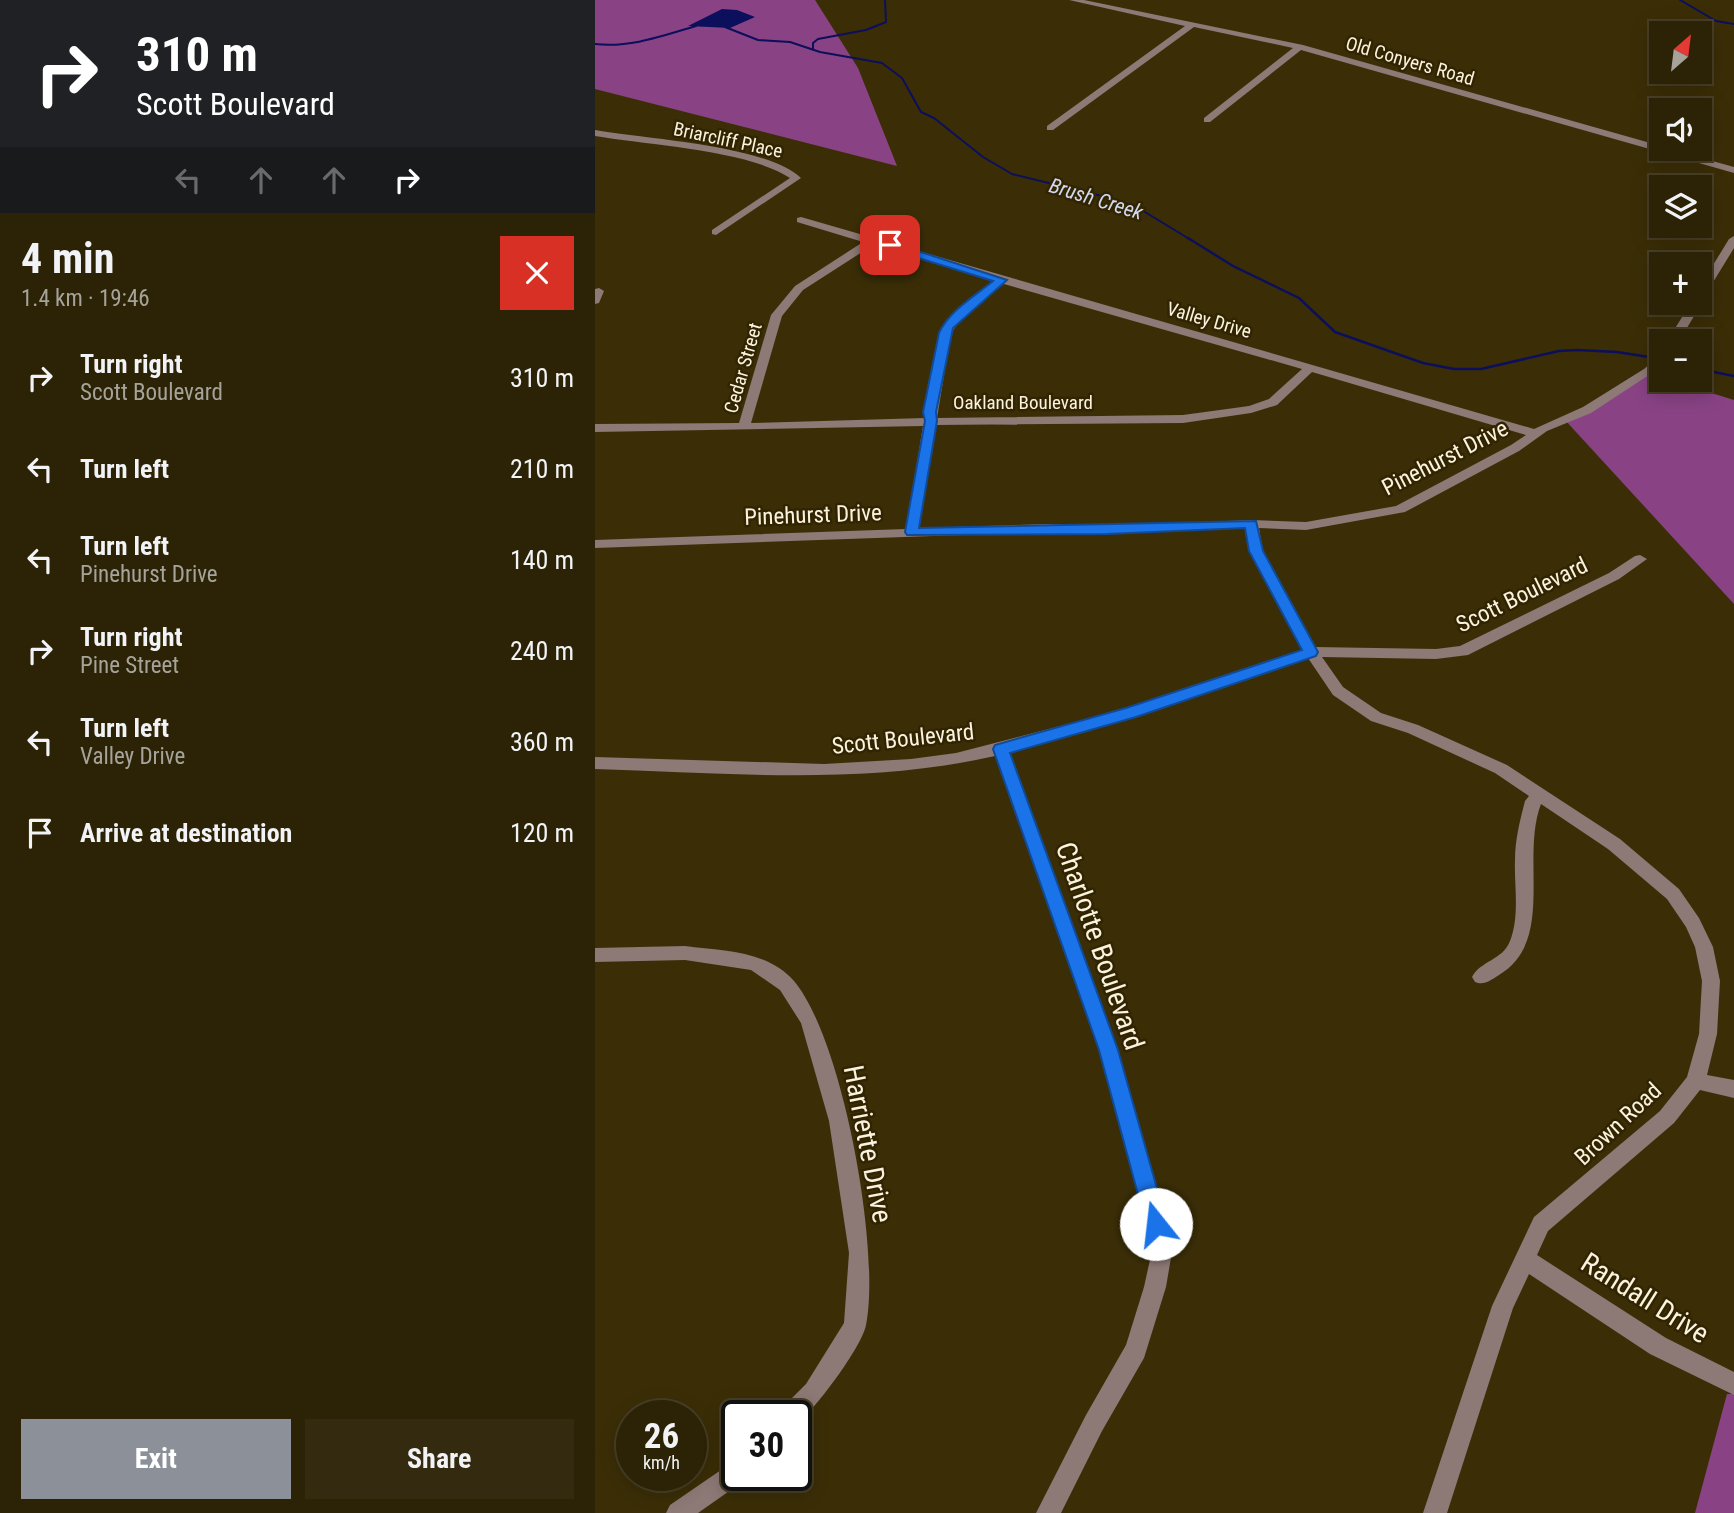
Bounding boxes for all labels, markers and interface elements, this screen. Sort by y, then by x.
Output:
north arrow [1649,21,1711,84]
map controls [1649,21,1712,392]
text: 310 m [136,26,258,83]
icon: right [21,28,112,119]
street label: Old Conyers Road [1343,32,1477,90]
text: Scott Boulevard [136,85,335,123]
button: sound [1649,98,1712,161]
street label: Briarcliff Place [671,117,785,163]
icon: left [169,161,207,199]
icon: ahead [242,161,280,199]
icon: ahead [315,161,353,199]
icon: right [388,161,426,199]
water label: Brush Creek [1046,173,1147,225]
button: layers [1649,175,1712,238]
pin [860,215,920,275]
icon: arrive [871,226,909,264]
text: 4 min [21,234,114,283]
button: close [500,236,574,310]
button: + [1649,252,1712,315]
text: 1.4 km · 19:46 [21,285,150,312]
street label: Valley Drive [1164,297,1254,343]
street label: Cedar Street [719,320,767,416]
button: − [1649,329,1712,392]
text: Turn right [80,349,182,379]
icon: right [21,359,59,397]
text: 310 m [510,363,574,393]
text: Scott Boulevard [80,379,223,406]
street label: Oakland Boulevard [953,391,1093,414]
street label: Pinehurst Drive [1378,415,1512,501]
icon: left [21,450,59,488]
text: Turn left [80,454,169,484]
text: 210 m [510,454,574,484]
street label: Pinehurst Drive [744,499,882,531]
text: Turn left [80,531,169,561]
icon: left [21,541,59,579]
text: 140 m [510,545,574,575]
street label: Scott Boulevard [1452,552,1592,638]
text: Pinehurst Drive [80,561,218,588]
text: Turn right [80,622,182,652]
icon: right [21,632,59,670]
text: 240 m [510,636,574,666]
text: Pine Street [80,652,179,679]
text: Turn left [80,713,169,743]
street label: Scott Boulevard [830,718,976,760]
icon: left [21,723,59,761]
text: 360 m [510,727,574,757]
text: Valley Drive [80,743,185,770]
icon: arrive [21,814,59,852]
text: Arrive at destination [80,818,292,848]
text: 120 m [510,818,574,848]
street label: Charlotte Boulevard [1049,838,1151,1054]
street label: Harriette Drive [837,1063,899,1225]
street label: Brown Road [1569,1077,1667,1171]
position arrow [1119,1187,1193,1261]
street label: Randall Drive [1575,1246,1715,1350]
speed limit sign: 30 [721,1400,812,1491]
text: 26 [644,1416,679,1457]
button: Exit [21,1419,291,1499]
button: Share [305,1419,574,1499]
text: km/h [643,1452,680,1473]

